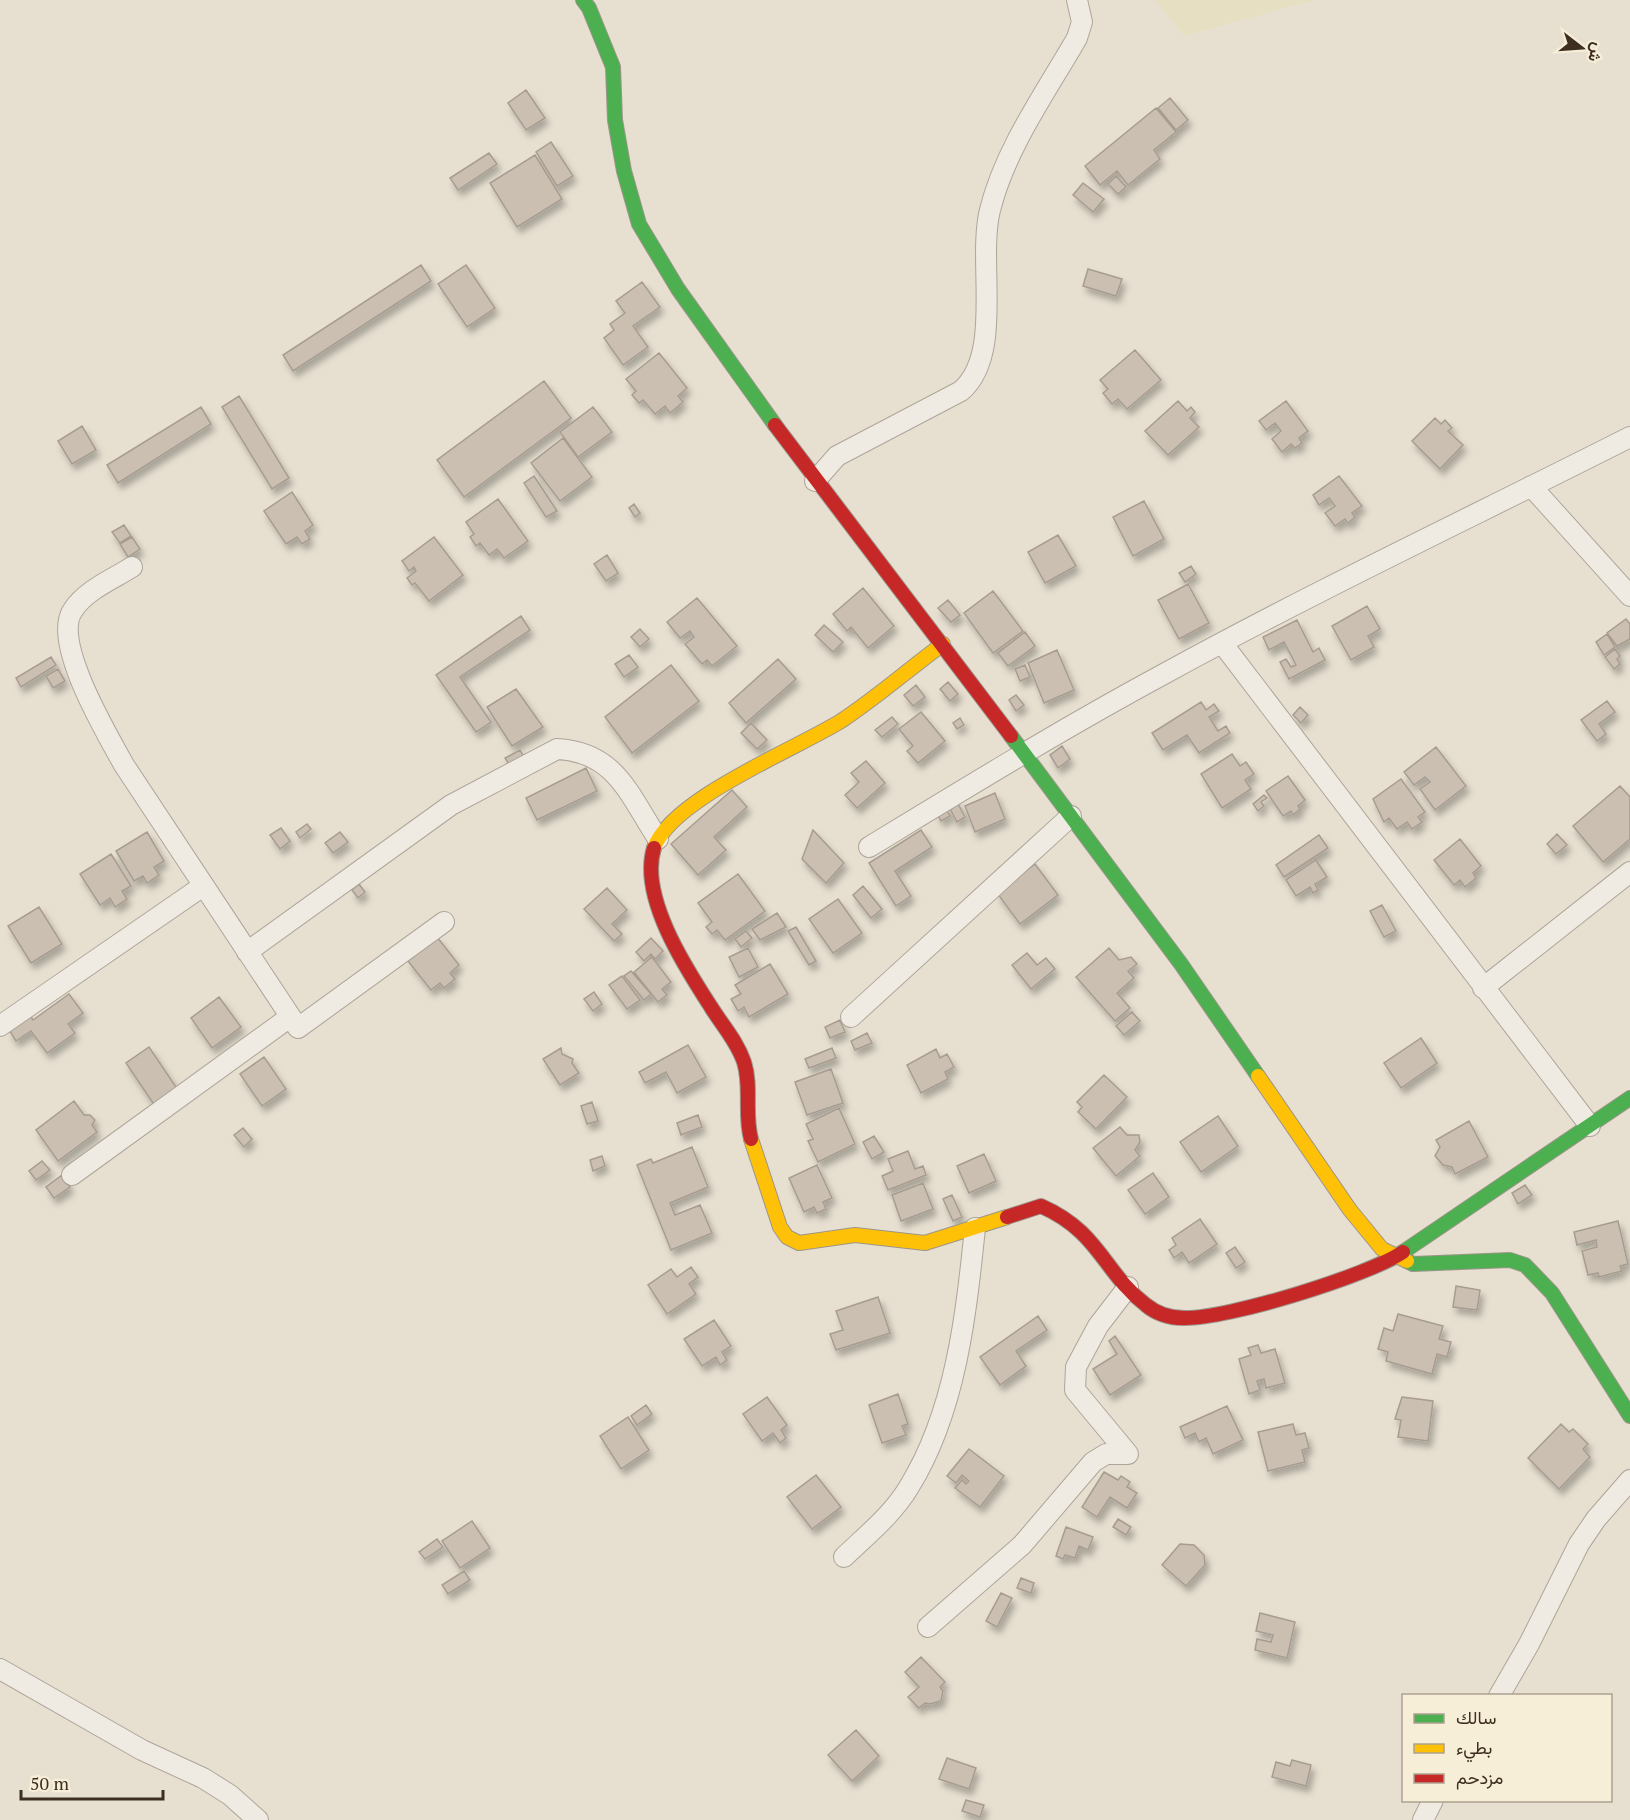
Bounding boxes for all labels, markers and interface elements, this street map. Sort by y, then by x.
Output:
north arrow [1552,18,1612,78]
text: ش [1583,40,1610,65]
legend [1402,1694,1612,1802]
text: سالك [1456,1705,1496,1729]
text: بطيء [1456,1735,1492,1763]
scale bar [21,1763,164,1801]
text: مزدحم [1456,1765,1503,1790]
text: 50 m [30,1771,70,1795]

